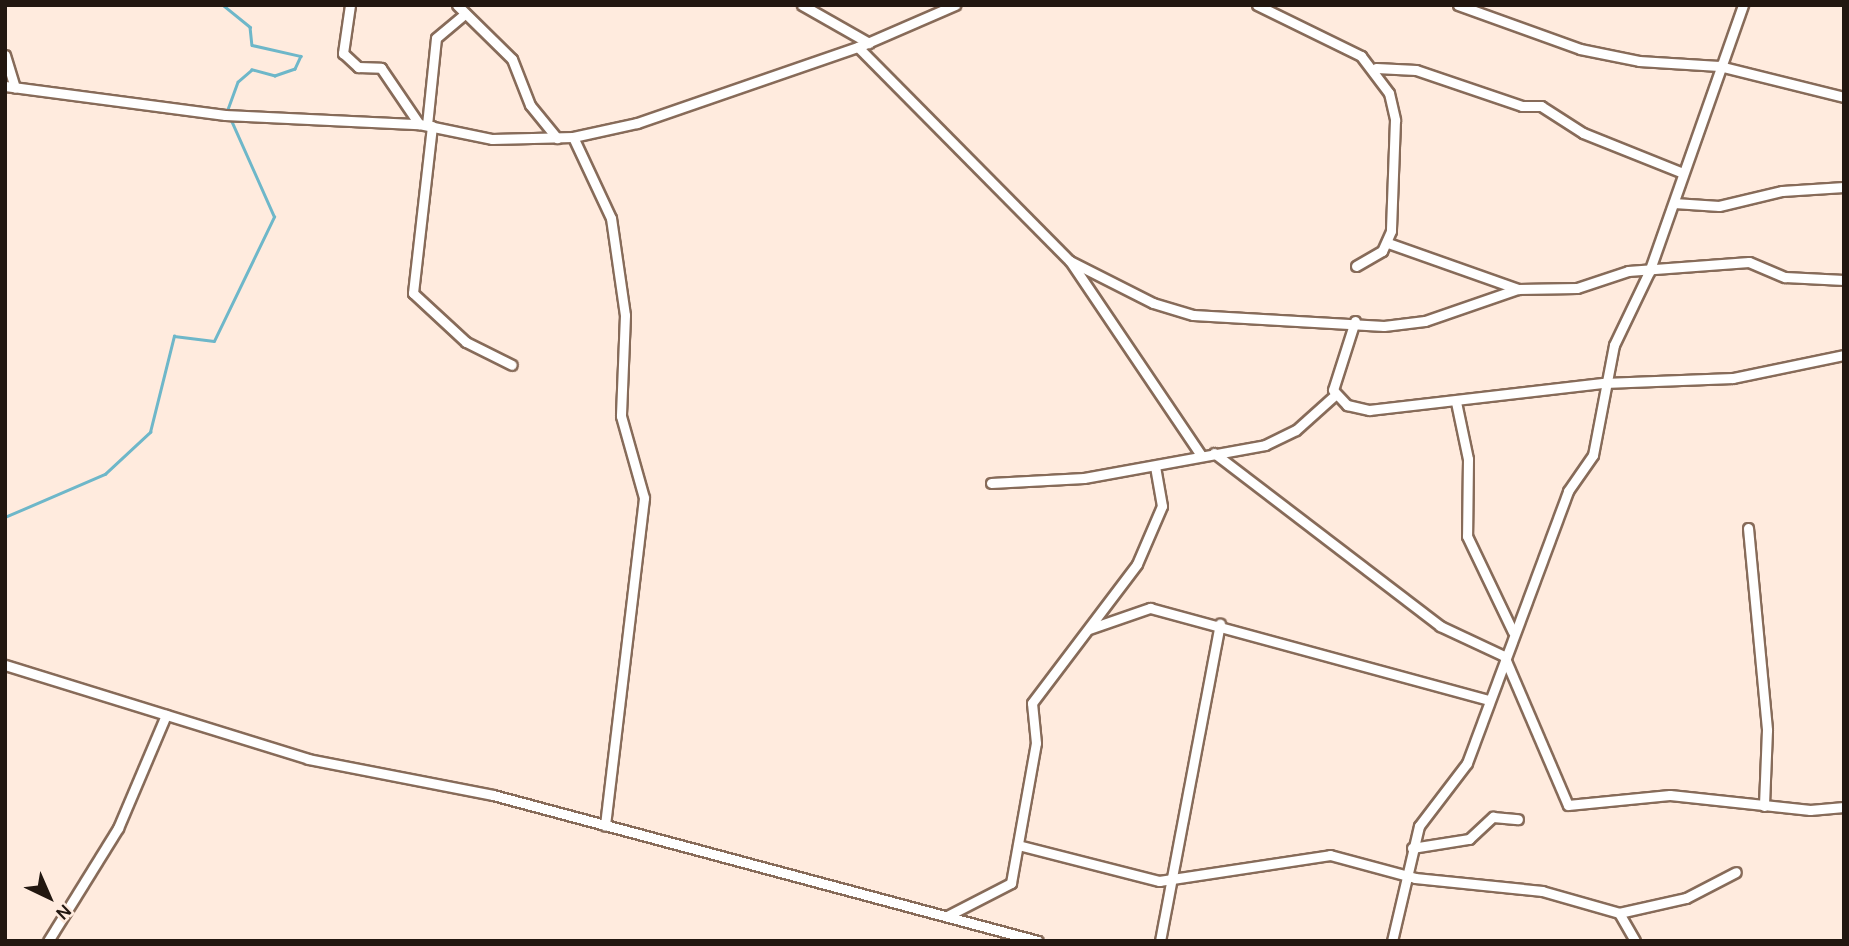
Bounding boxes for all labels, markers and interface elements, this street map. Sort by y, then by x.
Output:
north arrow [14,862,84,932]
text: N [51,899,76,925]

